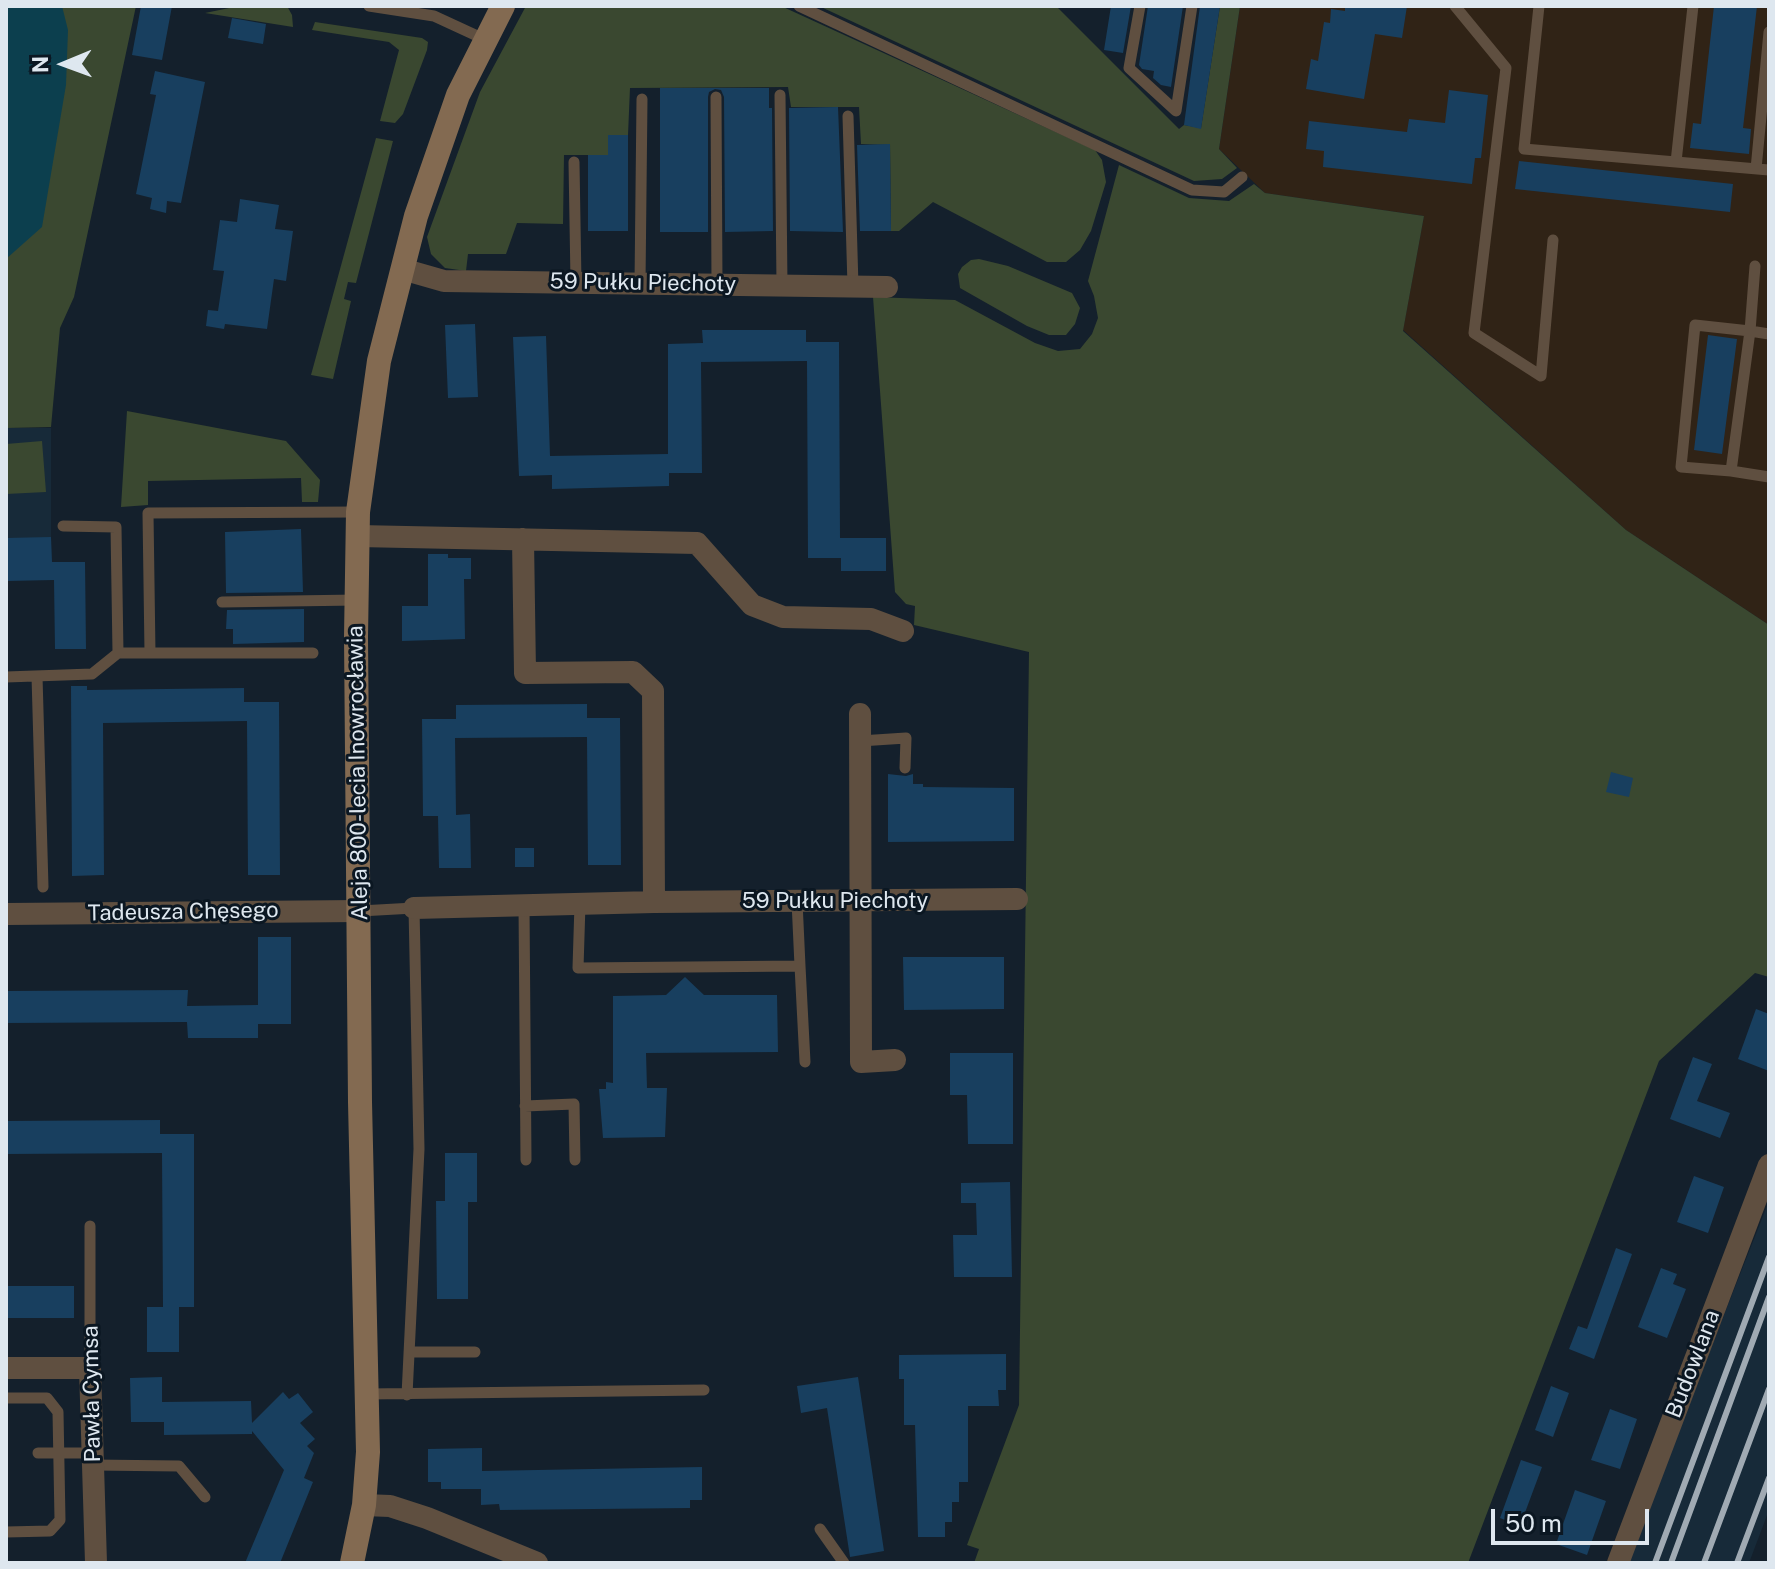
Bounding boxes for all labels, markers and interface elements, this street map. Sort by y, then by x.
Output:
north arrow [24,24,104,104]
text: N [27,56,53,73]
street label: 59 Pułku Piechoty [550,268,736,298]
street label: Aleja 800-lecia Inowrocławia [342,625,374,921]
street label: 59 Pułku Piechoty [742,888,928,914]
street label: Tadeusza Chęsego [87,897,279,927]
street label: Budowlana [1660,1306,1726,1422]
street label: Pawła Cymsa [78,1325,106,1463]
scale bar [1495,1493,1653,1543]
text: 50 m [1505,1509,1562,1537]

